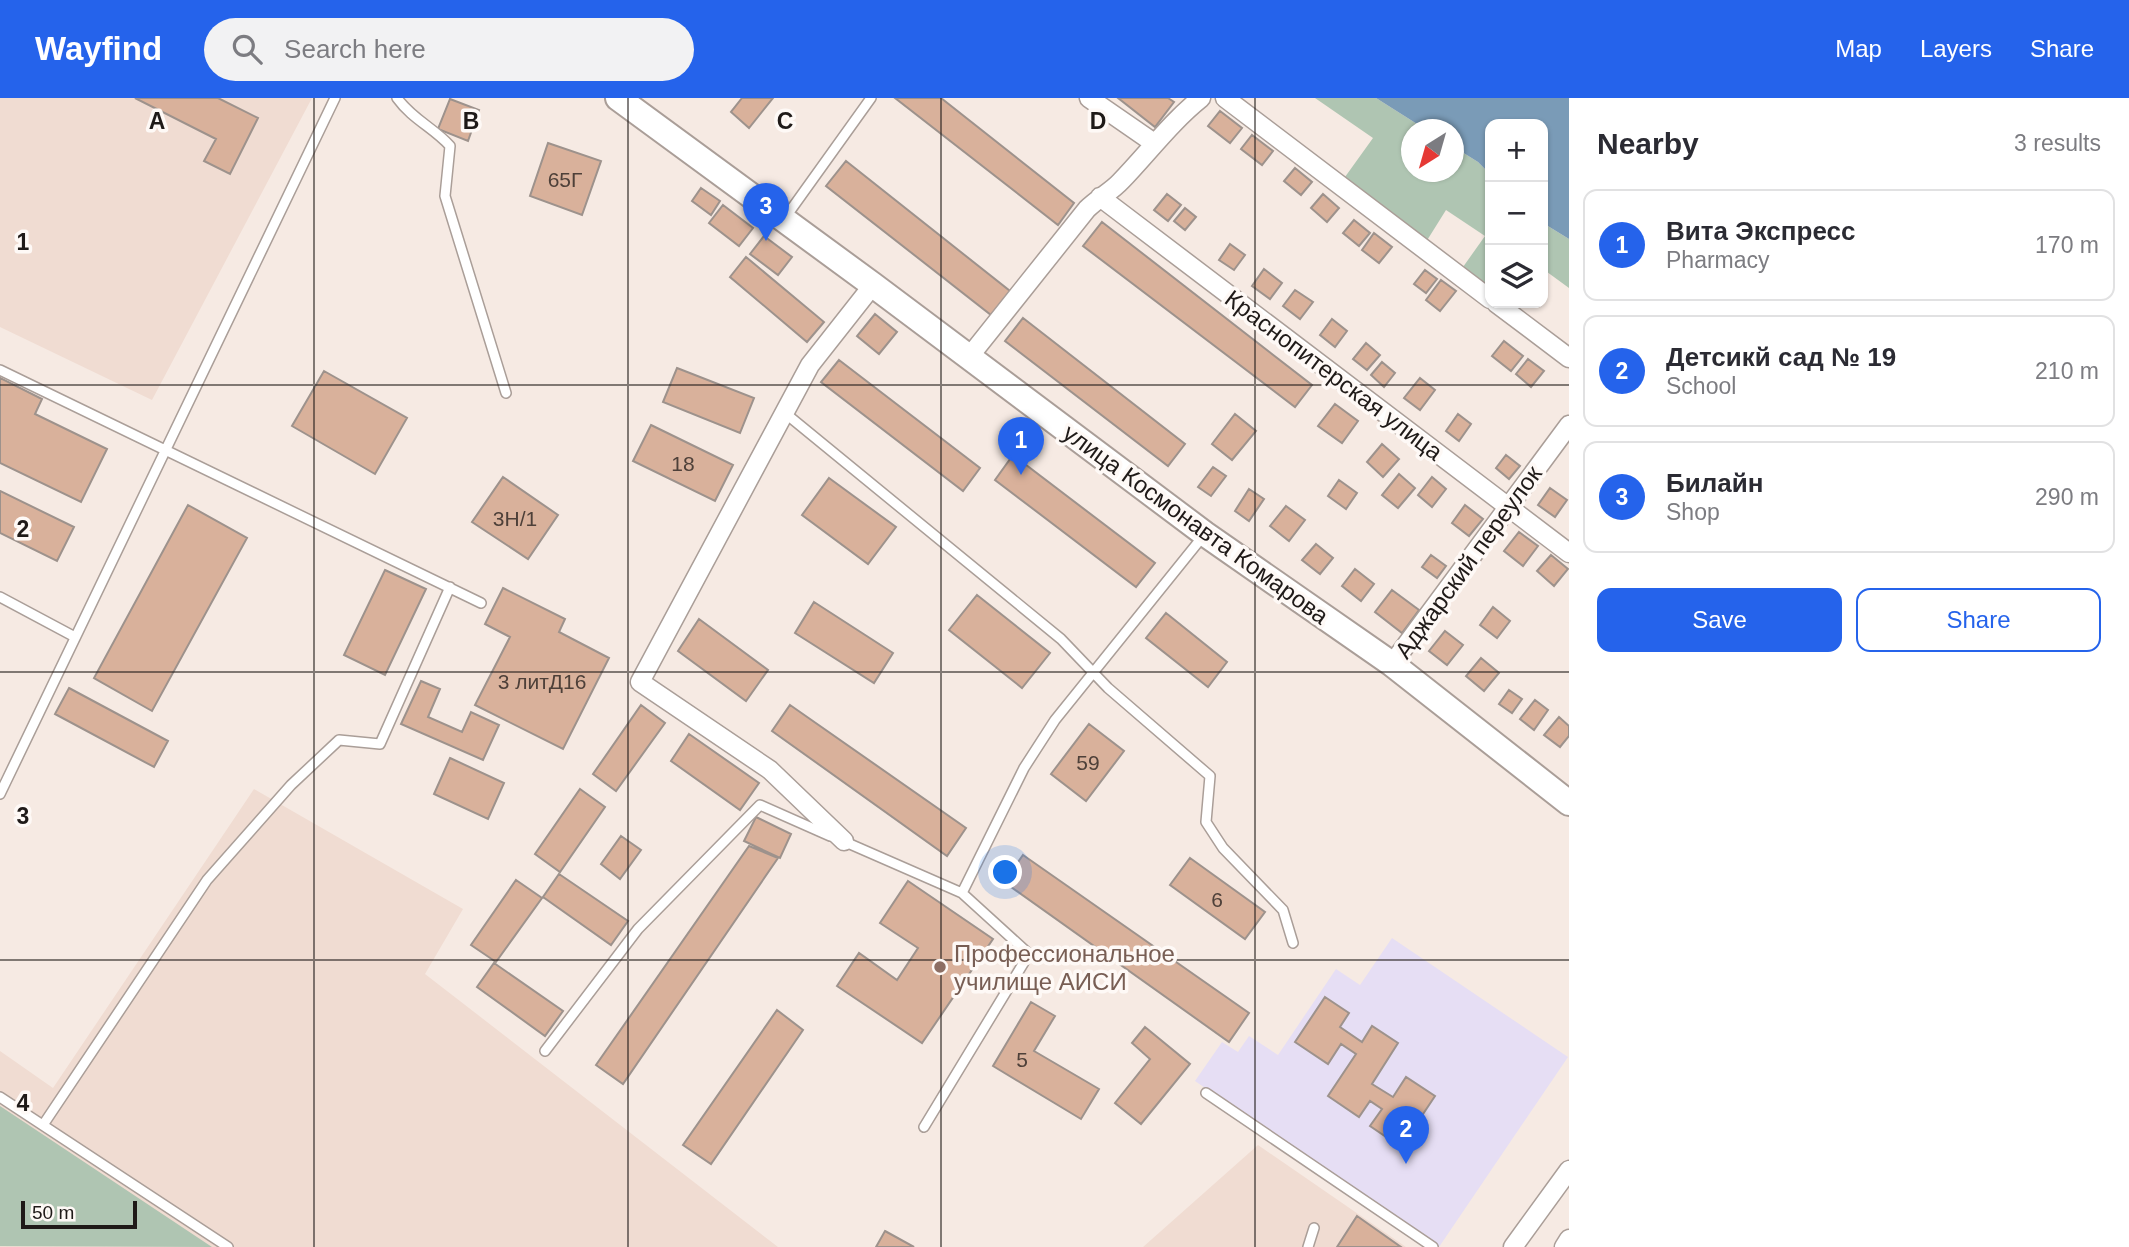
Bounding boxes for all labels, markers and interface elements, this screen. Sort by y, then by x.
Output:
search box [204,18,694,81]
text: Wayfind [35,30,162,67]
icon: search [228,30,266,68]
text: Search here [284,34,426,64]
text: Map [1835,35,1882,62]
text: Layers [1920,35,1992,62]
text: Share [2030,35,2094,62]
text: A [149,108,165,134]
text: B [463,108,479,134]
text: C [777,108,793,134]
text: D [1090,108,1106,134]
north arrow [1401,119,1464,182]
map controls [1485,119,1548,308]
button: + [1485,119,1548,182]
text: Nearby [1597,127,1699,160]
text: 3 results [2014,130,2101,156]
house number: 65Г [548,168,582,191]
button: − [1485,182,1548,245]
pin: 3 [743,183,789,241]
text: Вита Экспресс [1666,216,1855,246]
text: 1 [17,229,30,255]
text: 1 [1616,232,1628,258]
text: 170 m [2035,232,2099,258]
button: layers [1485,245,1548,308]
text: Pharmacy [1666,247,1770,273]
street label: Краснопитерская улица [1220,284,1449,466]
text: Детсикй сад № 19 [1666,342,1896,372]
text: 2 [1616,358,1628,384]
text: 210 m [2035,358,2099,384]
text: School [1666,373,1736,399]
pin: 1 [998,417,1044,475]
street label: улица Космонавта Комарова [1058,419,1334,630]
house number: 18 [671,452,695,475]
street label: Аджарский переулок [1389,460,1547,663]
text: Билайн [1666,468,1763,498]
text: 3 [1616,484,1628,510]
text: 290 m [2035,484,2099,510]
text: Shop [1666,499,1720,525]
house number: 3Н/1 [493,507,537,530]
text: 2 [17,516,29,542]
button: Save [1597,588,1842,652]
button: Share [1856,588,2101,652]
house number: 3 литД16 [498,670,586,693]
house number: 59 [1076,751,1100,774]
text: 3 [17,803,29,829]
your location [988,855,1022,889]
house number: 6 [1211,888,1223,911]
place label: Профессиональное училище АИСИ [954,940,1175,995]
marker: Профессиональное училище АИСИ [932,959,948,975]
house number: 5 [1016,1048,1028,1071]
text: 4 [17,1090,30,1116]
pin: 2 [1383,1106,1429,1164]
scale bar [21,1198,136,1230]
text: 50 m [32,1202,74,1223]

